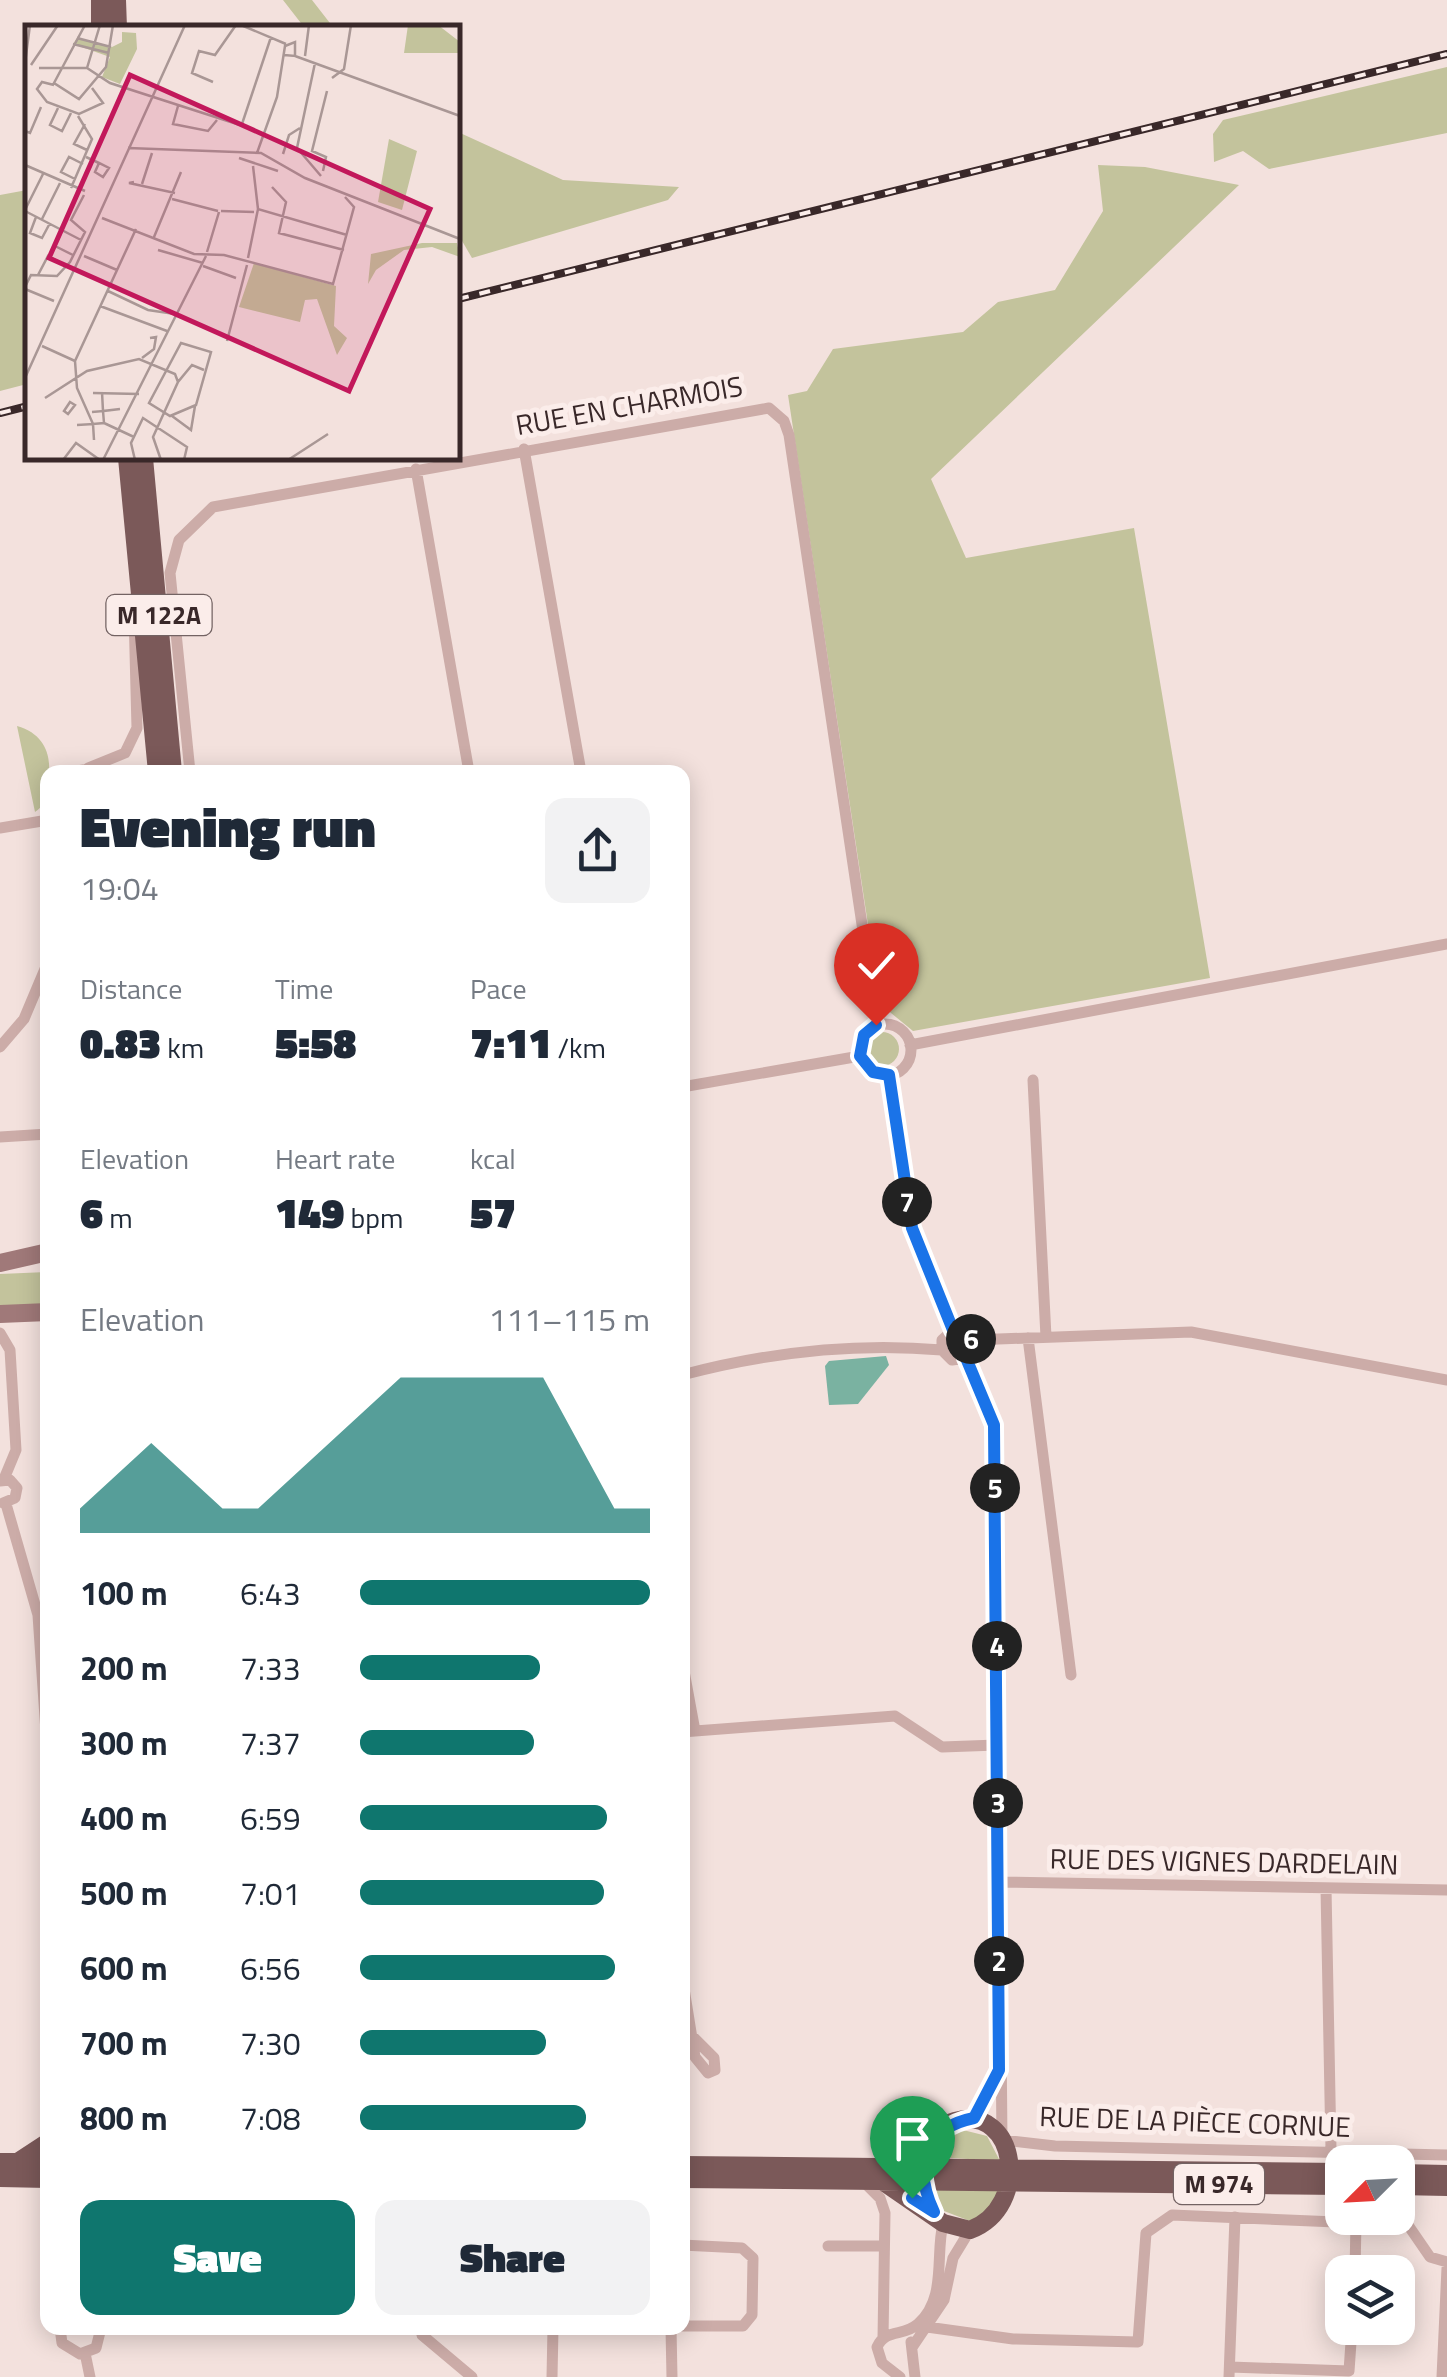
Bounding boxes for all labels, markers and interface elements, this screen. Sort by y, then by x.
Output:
inset map [25,25,460,460]
street label: RUE EN CHARMOIS [512,364,746,446]
road number: M 122A [106,595,212,635]
text: Evening run [80,785,376,868]
button: share [545,798,650,903]
text: 19:04 [80,864,159,912]
pin [834,923,919,1026]
icon: check [849,938,904,993]
text: Distance [80,967,182,1010]
text: Time [275,967,333,1010]
text: Pace [470,967,527,1010]
text: 0.83 [80,1010,161,1074]
text: 5:58 [275,1010,356,1074]
text: 7:11 [470,1010,551,1074]
text: km [161,1026,204,1069]
text: /km [551,1026,606,1069]
text: Elevation [80,1137,189,1180]
text: Heart rate [275,1137,395,1180]
text: kcal [470,1137,516,1180]
pin: 7 [882,1177,932,1227]
text: 6 [80,1180,103,1244]
text: 149 [275,1180,344,1244]
text: 57 [470,1180,516,1244]
text: 7 [899,1180,915,1223]
text: m [103,1196,133,1239]
text: bpm [344,1196,403,1239]
text: Elevation [80,1295,204,1343]
text: 111–115 m [488,1295,650,1343]
pin: 6 [946,1314,996,1364]
text: 6 [963,1317,979,1360]
pin: 5 [970,1463,1020,1513]
text: 5 [987,1466,1003,1509]
text: 100 m [80,1569,168,1617]
text: 6:43 [240,1569,301,1617]
pin: 4 [972,1621,1022,1671]
text: 4 [989,1624,1005,1667]
text: 200 m [80,1644,168,1692]
text: 7:33 [240,1644,301,1692]
text: 300 m [80,1719,168,1767]
text: 7:37 [240,1719,301,1767]
pin: 3 [973,1778,1023,1828]
text: 3 [990,1781,1006,1824]
text: 400 m [80,1794,168,1842]
text: 6:59 [240,1794,301,1842]
street label: RUE DES VIGNES DARDELAIN [1049,1836,1399,1886]
text: 500 m [80,1869,168,1917]
text: 7:01 [240,1869,301,1917]
pin: 2 [974,1936,1024,1986]
text: 2 [991,1939,1007,1982]
text: 600 m [80,1944,168,1992]
text: 6:56 [240,1944,301,1992]
text: 700 m [80,2019,168,2067]
text: 7:30 [240,2019,301,2067]
text: 800 m [80,2094,168,2142]
text: 7:08 [240,2094,301,2142]
street label: RUE DE LA PIÈCE CORNUE [1039,2094,1351,2148]
pin [870,2096,955,2199]
icon: arrive [885,2111,940,2166]
north arrow [1325,2145,1415,2235]
map controls [1325,2145,1415,2345]
road number: M 974 [1174,2164,1264,2204]
button: Save [80,2200,355,2315]
button: Share [375,2200,650,2315]
button: layers [1325,2255,1415,2345]

